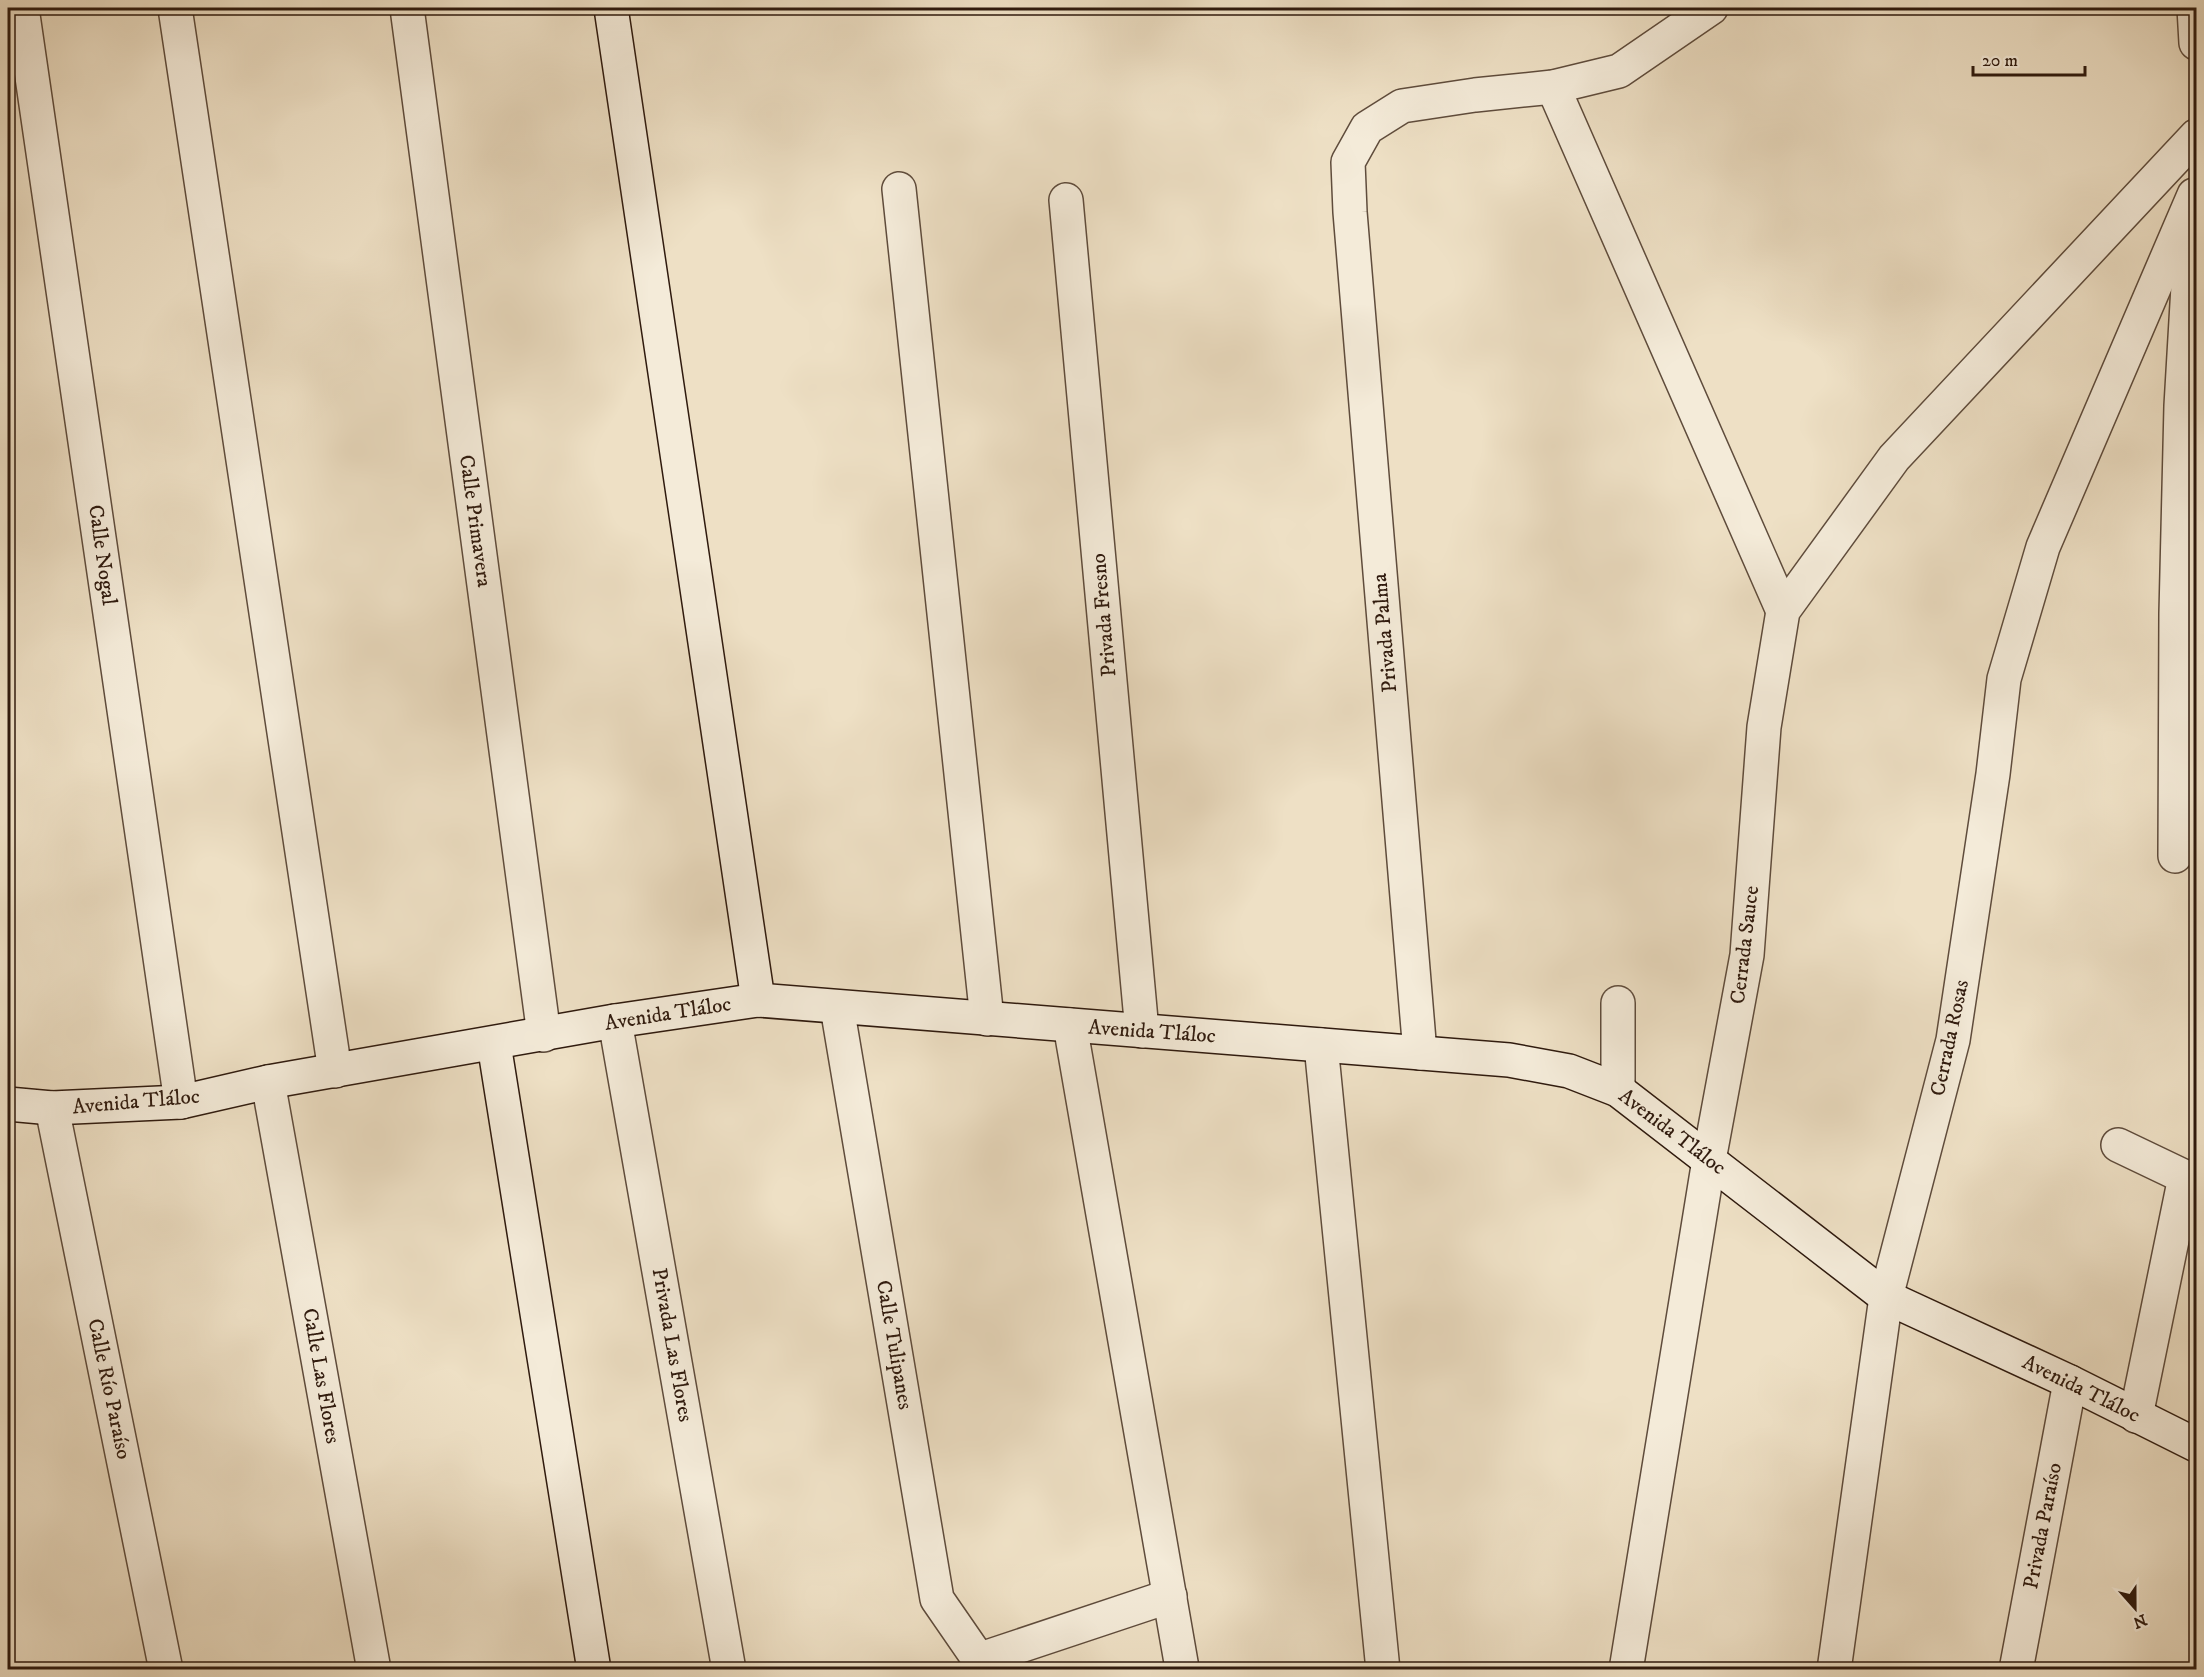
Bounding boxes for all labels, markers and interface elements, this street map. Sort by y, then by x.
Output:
scale bar [1973,39,2086,77]
text: 20 m [1982,50,2018,72]
street label: Calle Primavera [453,453,497,589]
street label: Calle Nogal [82,503,122,608]
street label: Privada Fresno [1086,552,1122,678]
street label: Privada Palma [1367,572,1403,694]
street label: Cerrada Sauce [1725,884,1765,1006]
street label: Cerrada Rosas [1925,978,1975,1098]
street label: Avenida Tláloc [603,991,733,1037]
street label: Avenida Tláloc [1087,1015,1217,1049]
street label: Avenida Tláloc [71,1083,201,1121]
street label: Avenida Tláloc [1613,1083,1731,1181]
street label: Privada Las Flores [646,1266,698,1424]
street label: Calle Tulipanes [870,1278,918,1412]
street label: Calle Las Flores [296,1306,346,1446]
street label: Calle Río Paraíso [81,1316,137,1462]
street label: Avenida Tláloc [2018,1349,2144,1429]
street label: Privada Paraíso [2018,1461,2068,1591]
north arrow [2105,1578,2165,1638]
text: N [2130,1609,2150,1633]

